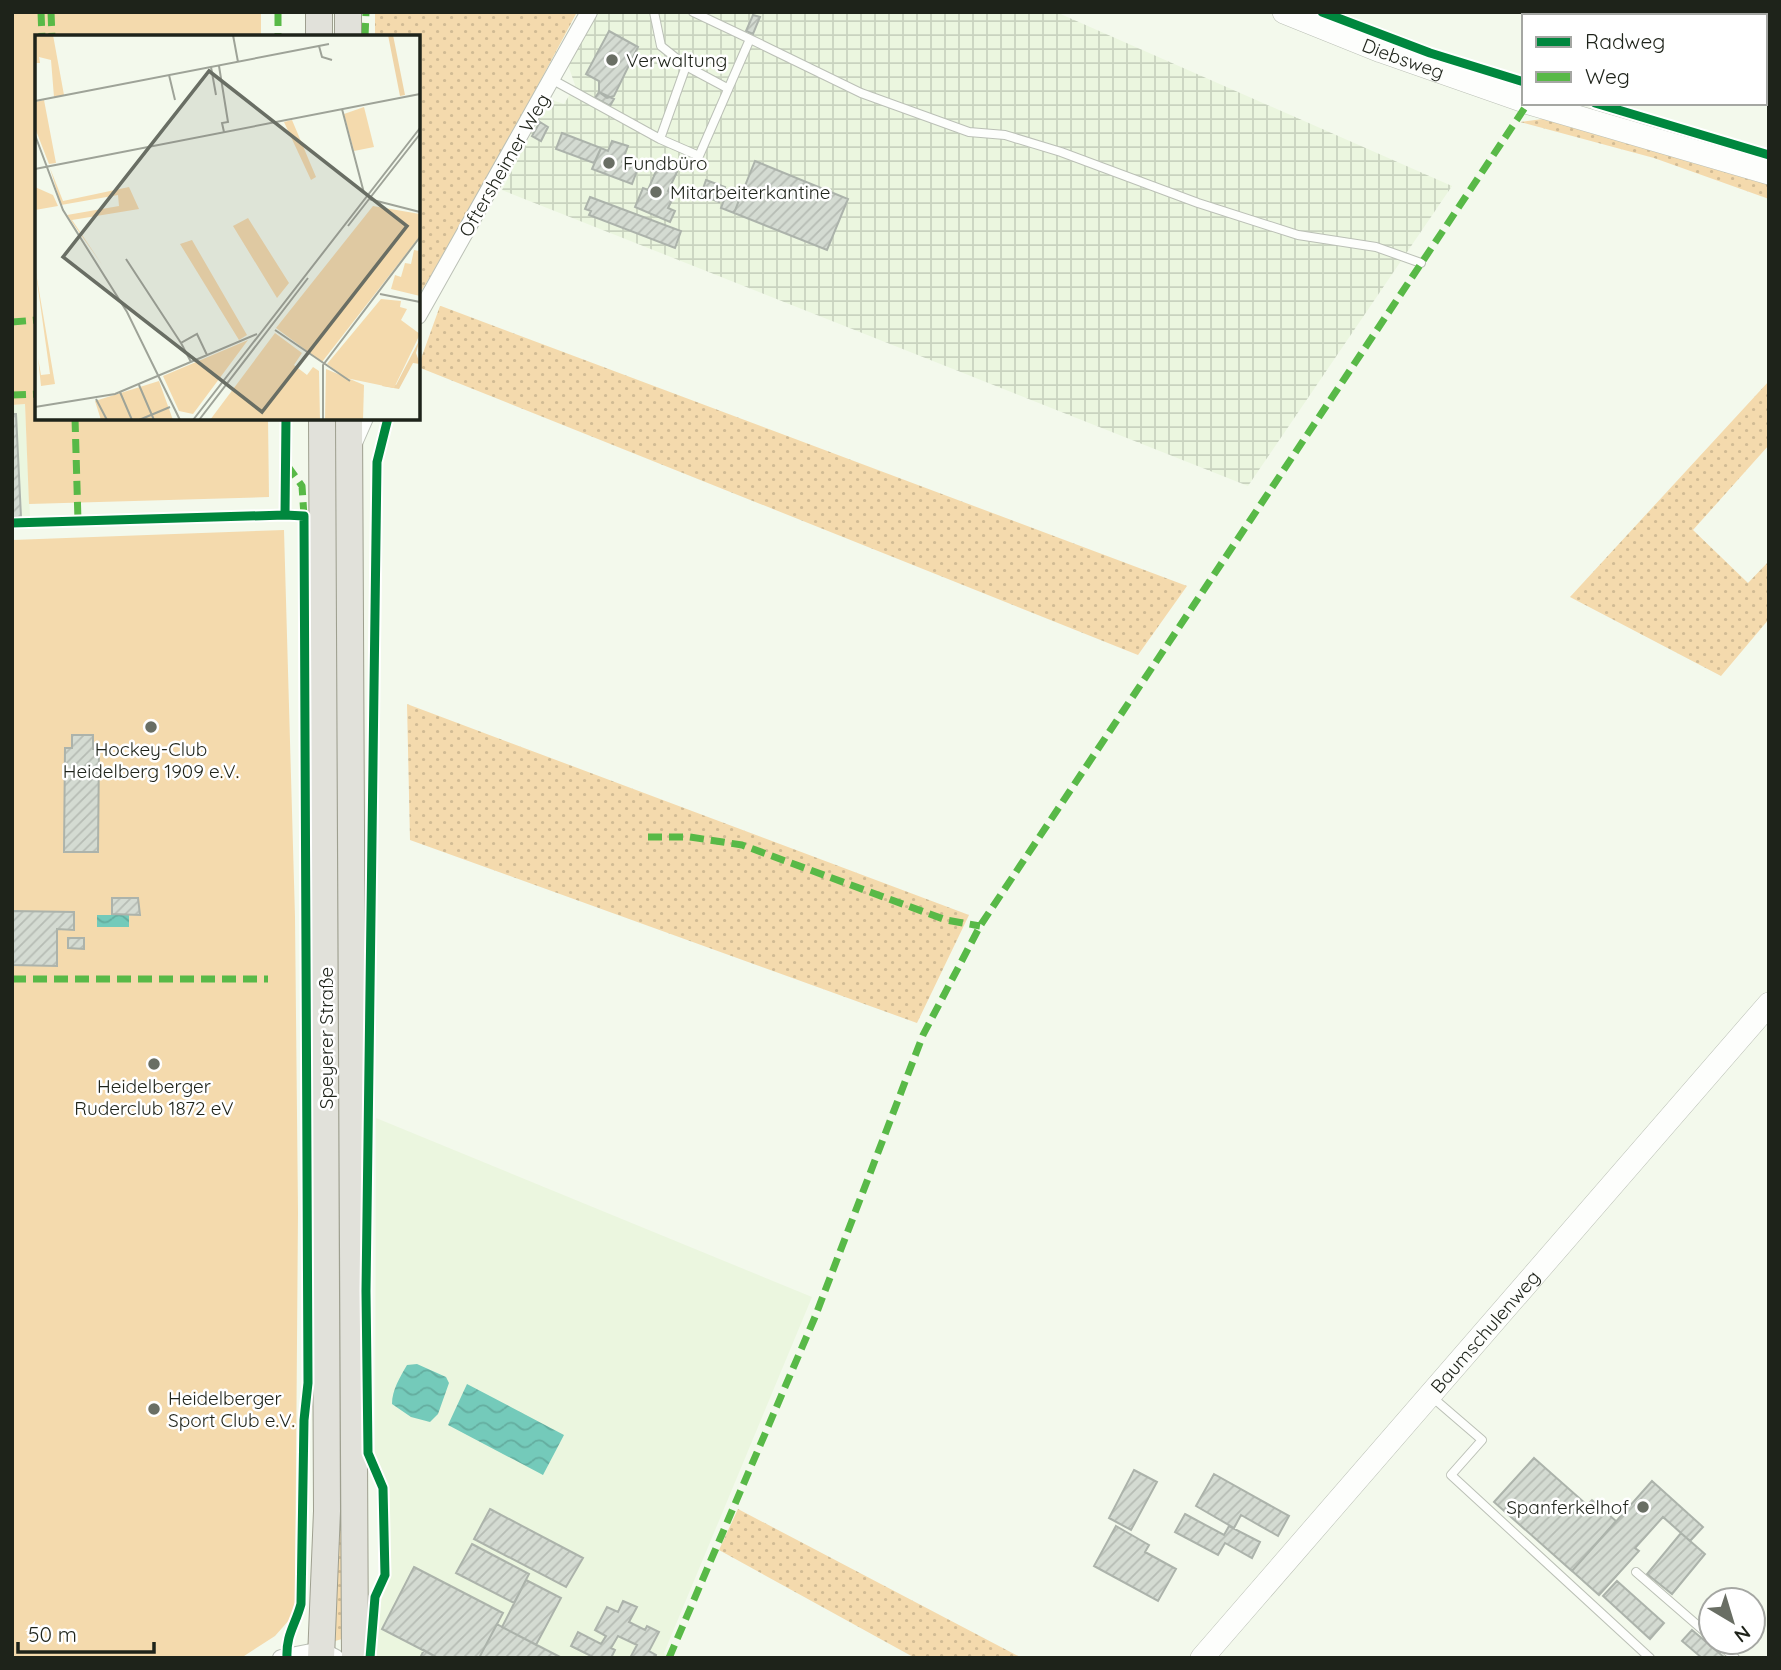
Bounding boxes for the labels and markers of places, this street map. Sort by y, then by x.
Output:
place label: Verwaltung [626,48,727,72]
marker: Verwaltung [604,52,620,68]
place label: Fundbüro [623,151,707,175]
marker: Fundbüro [601,155,617,171]
place label: Mitarbeiterkantine [670,180,831,204]
marker: Mitarbeiterkantine [648,184,664,200]
marker: Hockey-Club Heidelberg 1909 e.V. [143,719,159,735]
place label: Hockey-Club Heidelberg 1909 e.V. [63,737,239,783]
marker: Heidelberger Ruderclub 1872 eV [146,1056,162,1072]
place label: Heidelberger Ruderclub 1872 eV [74,1074,234,1120]
place label: Heidelberger Sport Club e.V. [168,1386,295,1432]
marker: Heidelberger Sport Club e.V. [146,1401,162,1417]
place label: Spanferkelhof [1506,1495,1629,1519]
marker: Spanferkelhof [1635,1499,1651,1515]

